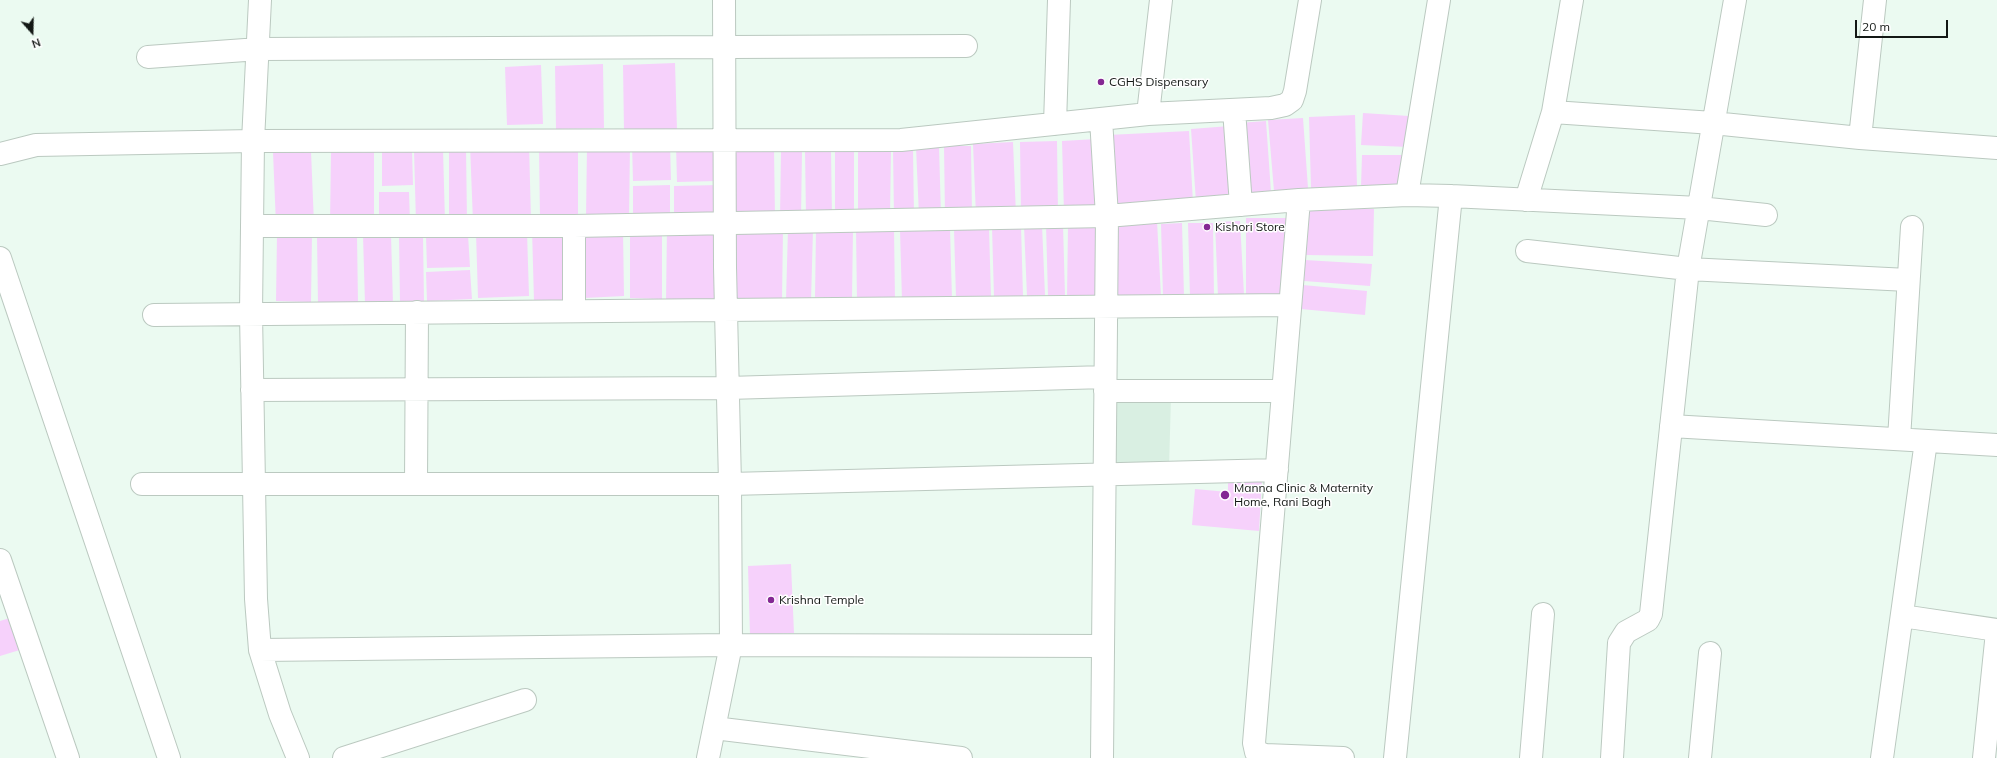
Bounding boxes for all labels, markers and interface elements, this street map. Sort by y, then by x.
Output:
north arrow [12,12,52,52]
scale bar [1857,12,1950,38]
text: 20 m [1862,19,1890,34]
text: N [30,35,42,51]
place label: CGHS Dispensary [1109,75,1208,89]
marker: CGHS Dispensary [1096,77,1106,87]
place label: Kishori Store [1215,220,1285,234]
marker: Kishori Store [1202,222,1212,232]
place label: Manna Clinic & Maternity Home, Rani Bagh [1234,481,1373,509]
marker: Manna Clinic & Maternity Home, Rani Bagh [1219,489,1231,501]
place label: Krishna Temple [779,593,864,607]
marker: Krishna Temple [766,595,776,605]

